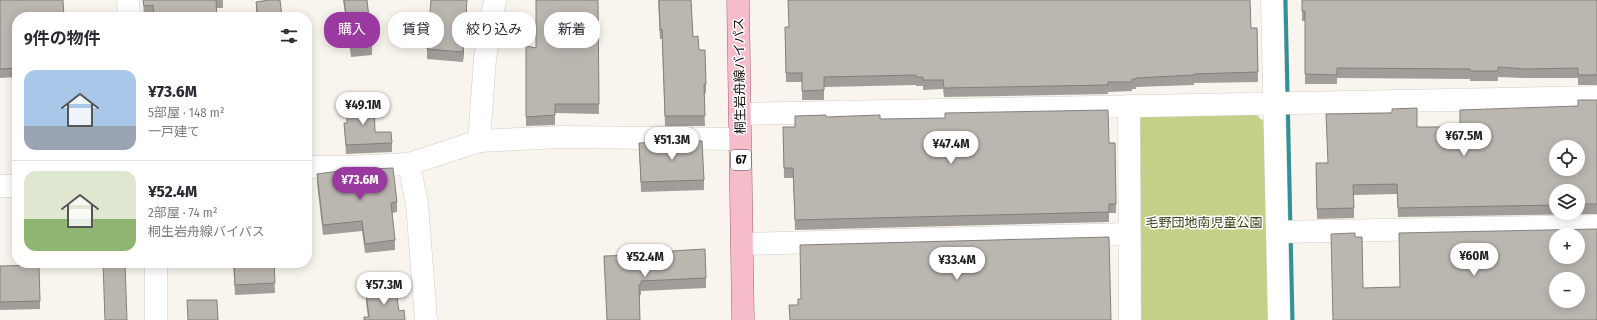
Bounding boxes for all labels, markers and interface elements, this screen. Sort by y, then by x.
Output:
chip: 購入 [324,12,380,48]
chip: 賃貸 [388,12,444,48]
chip: 絞り込み [452,12,536,48]
chip: 新着 [544,12,600,48]
street label: 桐生岩舟線バイパス [731,17,748,134]
icon: filters [278,25,300,47]
text: 9件の物件 [24,28,101,49]
text: ¥73.6M [148,81,197,102]
icon: home [56,86,104,134]
pin: ¥49.1M [330,92,396,126]
text: ¥49.1M [345,97,381,112]
text: 5部屋 · 148 m² [148,105,224,120]
pin: ¥67.5M [1431,123,1497,157]
text: 一戸建て [148,124,200,139]
pin: ¥51.3M [639,127,705,161]
text: ¥67.5M [1445,128,1483,143]
pin: ¥47.4M [918,131,984,165]
text: ¥51.3M [654,132,690,147]
text: ¥47.4M [932,136,970,151]
map controls [1549,140,1585,308]
button: locate [1549,140,1585,176]
road number: 67 [731,150,751,170]
pin: ¥73.6M [327,167,393,201]
text: ¥73.6M [341,172,379,187]
text: ¥52.4M [148,181,197,202]
button: layers [1549,184,1585,220]
icon: home [56,187,104,235]
text: 2部屋 · 74 m² [148,205,217,220]
park label: 毛野団地南児童公園 [1145,215,1263,230]
text: 桐生岩舟線バイパス [148,224,265,239]
button: + [1549,228,1585,264]
pin: ¥60M [1450,243,1498,277]
pin: ¥52.4M [612,244,678,278]
pin: ¥33.4M [924,247,990,281]
text: ¥60M [1459,248,1489,263]
text: ¥52.4M [626,249,664,264]
text: ¥33.4M [938,252,976,267]
pin: ¥57.3M [351,272,417,306]
button: − [1549,272,1585,308]
text: ¥57.3M [366,277,402,292]

